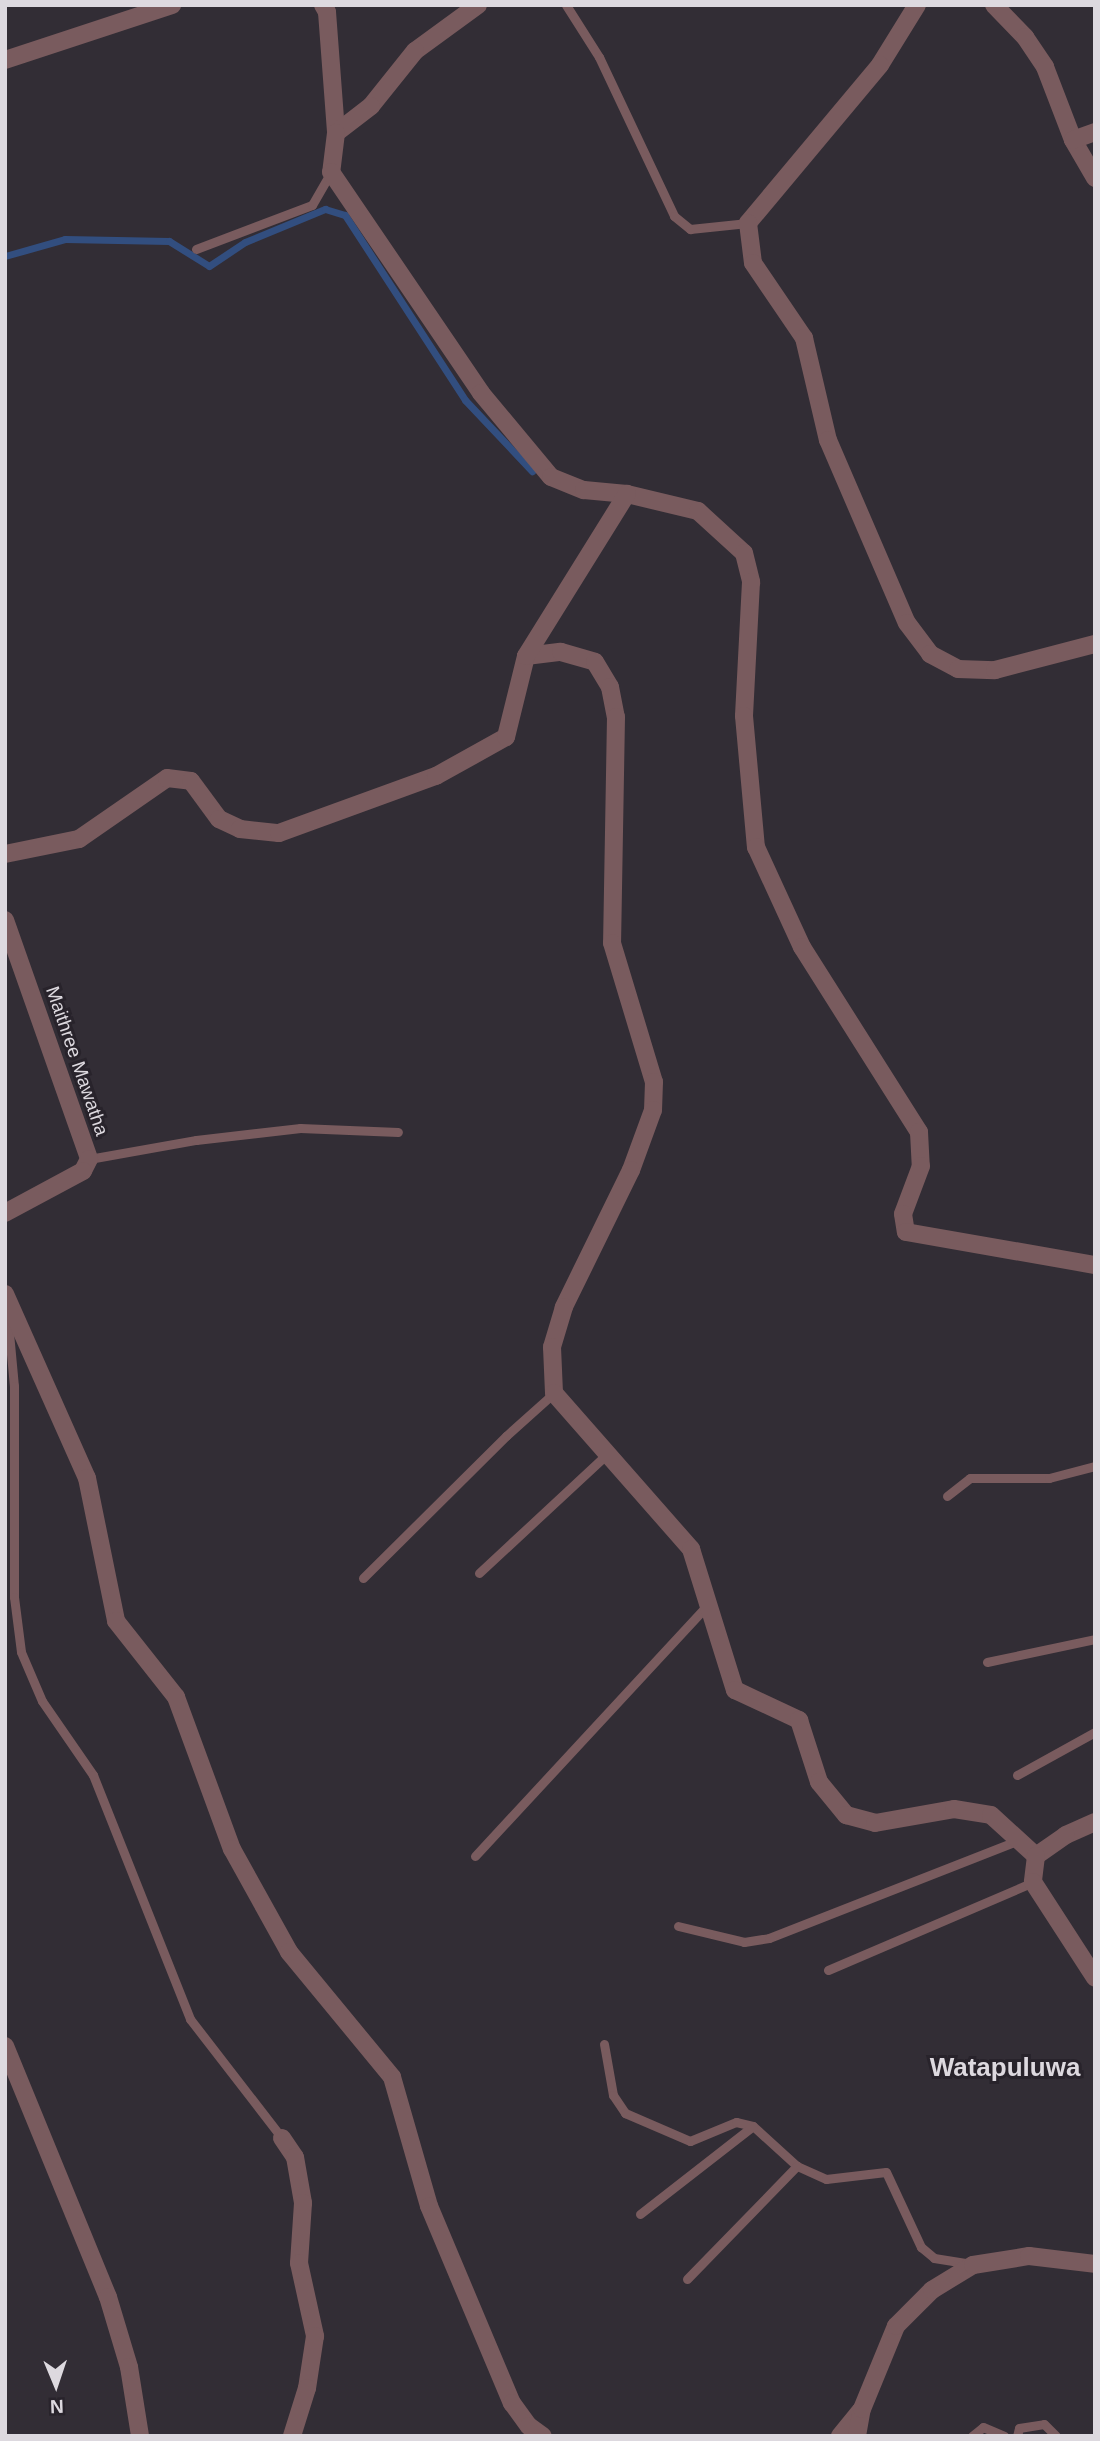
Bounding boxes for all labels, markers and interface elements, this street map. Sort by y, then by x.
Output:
street label: Maithree Mawatha [41,983,113,1139]
district label: Watapuluwa [930,2052,1080,2084]
north arrow [21,2350,91,2420]
text: N [50,2396,64,2417]

